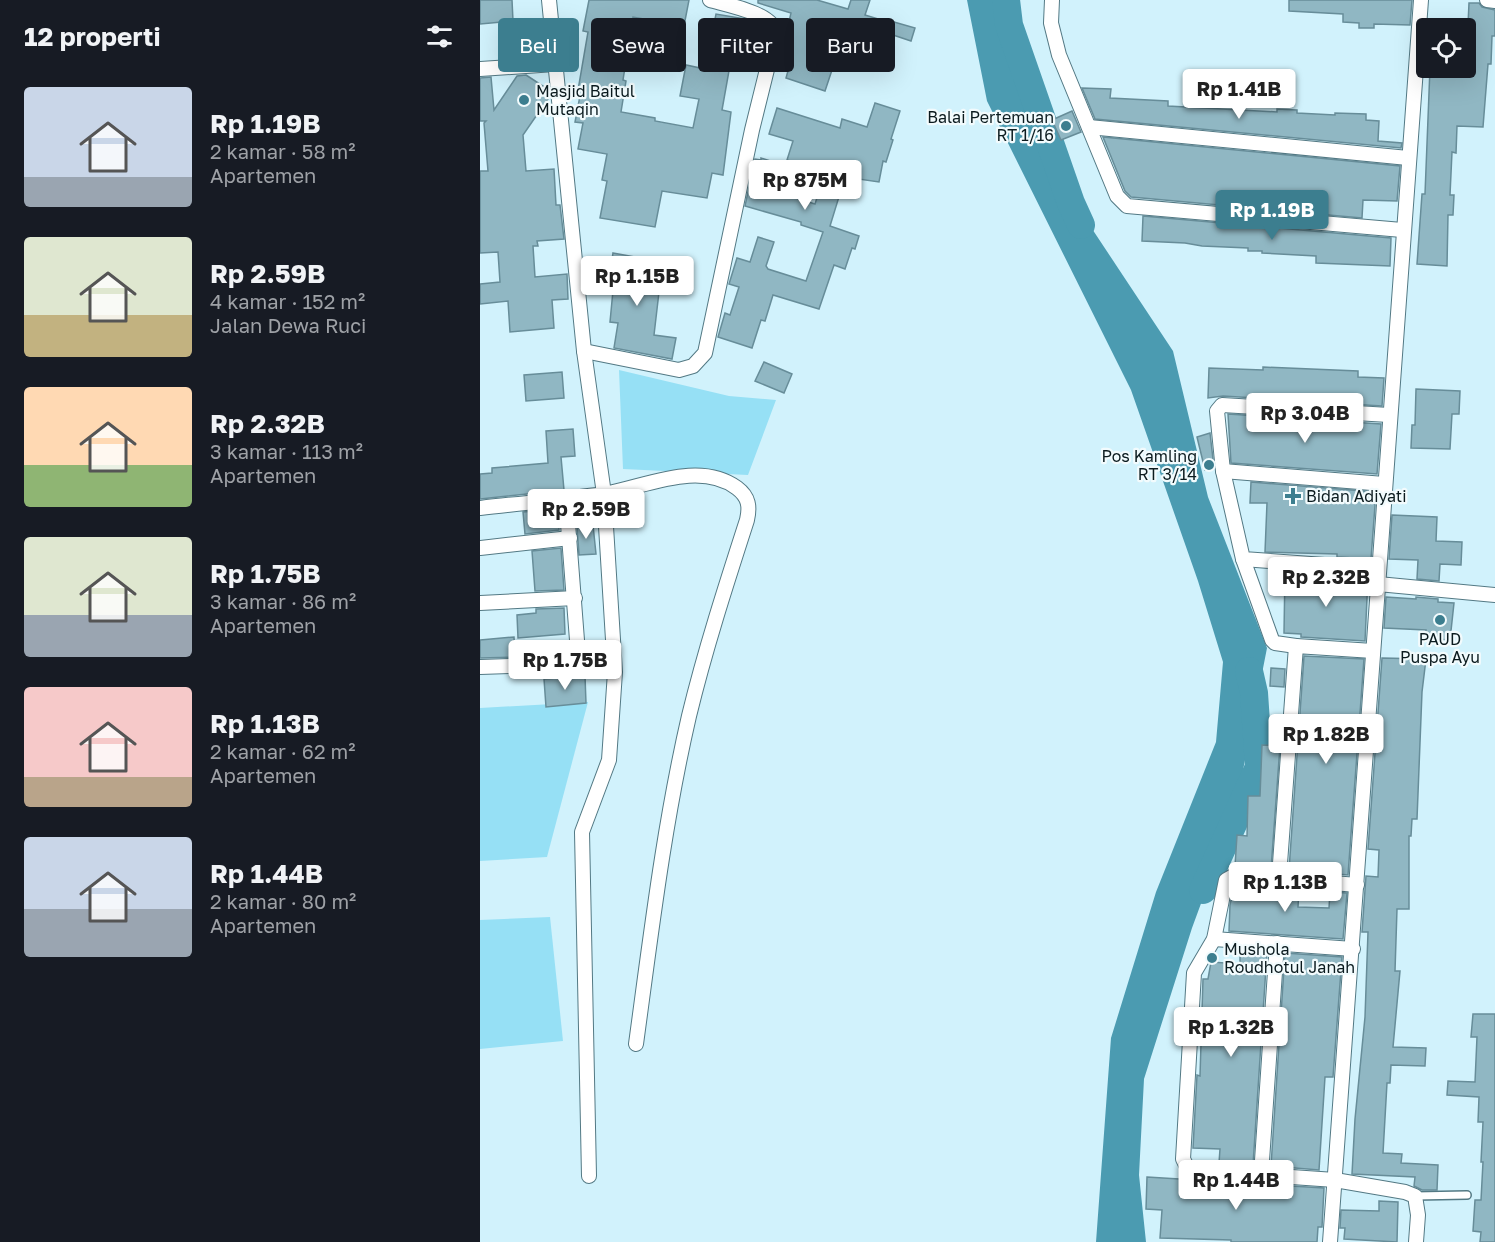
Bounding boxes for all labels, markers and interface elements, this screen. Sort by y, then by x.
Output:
chip: Beli [498,18,579,72]
chip: Sewa [591,18,686,72]
chip: Filter [698,18,794,72]
chip: Baru [806,18,895,72]
map controls [1416,18,1476,78]
button: locate [1416,18,1476,78]
icon: filters [423,20,456,53]
text: 12 properti [24,21,161,52]
pin: Rp 1.41B [1177,69,1301,120]
text: Rp 1.41B [1197,76,1281,100]
place label: Masjid Baitul Mutaqin [536,81,635,119]
marker: Masjid Baitul Mutaqin [517,93,531,107]
place label: Balai Pertemuan RT 1/16 [927,107,1054,145]
text: Rp 1.19B [210,108,321,139]
icon: home [72,111,144,183]
marker: Balai Pertemuan RT 1/16 [1059,119,1073,133]
text: 2 kamar · 58 m² [210,139,356,163]
pin: Rp 875M [750,160,860,211]
text: Apartemen [210,163,316,187]
text: Rp 875M [763,167,847,191]
pin: Rp 1.19B [1210,190,1334,241]
text: Rp 1.19B [1230,197,1315,221]
pin: Rp 1.15B [575,256,699,307]
text: Rp 2.59B [210,258,325,289]
icon: home [72,261,144,333]
text: Rp 1.15B [595,263,679,287]
text: 4 kamar · 152 m² [210,289,365,313]
text: Jalan Dewa Ruci [210,313,366,337]
pin: Rp 3.04B [1243,393,1367,444]
text: Rp 3.04B [1260,400,1350,424]
text: Rp 2.32B [210,408,325,439]
icon: home [72,411,144,483]
text: 3 kamar · 113 m² [210,439,363,463]
place label: Pos Kamling RT 3/14 [1101,446,1197,484]
marker: Pos Kamling RT 3/14 [1202,458,1216,472]
text: Apartemen [210,463,316,487]
place label: Bidan Adiyati [1306,486,1406,506]
marker: Bidan Adiyati [1284,487,1302,505]
pin: Rp 2.59B [524,489,648,540]
text: Rp 2.59B [542,496,630,520]
pin: Rp 2.32B [1264,557,1388,608]
text: Rp 1.75B [210,558,321,589]
icon: home [72,561,144,633]
text: Rp 2.32B [1282,564,1370,588]
text: 3 kamar · 86 m² [210,589,356,613]
text: Apartemen [210,613,316,637]
marker: PAUD Puspa Ayu [1433,613,1447,627]
place label: PAUD Puspa Ayu [1400,629,1480,667]
pin: Rp 1.75B [503,640,627,691]
text: Rp 1.75B [522,647,608,671]
text: Rp 1.13B [210,708,320,739]
icon: home [72,711,144,783]
pin: Rp 1.82B [1264,714,1388,765]
text: Rp 1.82B [1283,721,1370,745]
text: 2 kamar · 62 m² [210,739,355,763]
text: Apartemen [210,763,316,787]
text: Rp 1.44B [210,858,323,889]
icon: home [72,861,144,933]
pin: Rp 1.13B [1223,862,1347,913]
text: Rp 1.13B [1243,869,1327,893]
text: 2 kamar · 80 m² [210,889,356,913]
text: Apartemen [210,913,316,937]
place label: Mushola Roudhotul Janah [1224,939,1355,977]
marker: Mushola Roudhotul Janah [1205,951,1219,965]
pin: Rp 1.32B [1169,1007,1293,1058]
text: Rp 1.32B [1188,1014,1274,1038]
pin: Rp 1.44B [1174,1160,1298,1211]
text: Rp 1.44B [1193,1167,1280,1191]

